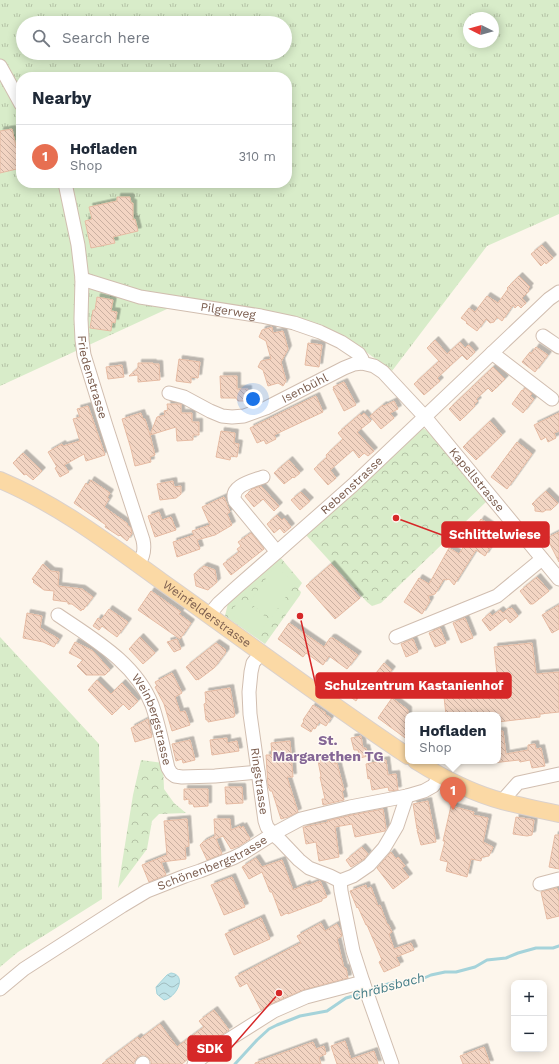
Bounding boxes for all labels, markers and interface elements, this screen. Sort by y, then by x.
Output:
north arrow [463,12,499,48]
search box [16,16,292,60]
icon: search [30,27,52,49]
text: Search here [62,29,150,47]
text: Nearby [32,88,91,108]
text: Hofladen [70,140,137,158]
text: 1 [42,149,48,164]
text: 310 m [238,149,276,164]
text: Shop [70,158,102,173]
street label: Pilgerweg [200,300,257,322]
street label: Friedenstrasse [75,335,110,421]
street label: Isenbühl [279,370,330,406]
your location [243,389,263,409]
street label: Kapellstrasse [446,445,507,514]
street label: Rebenstrasse [318,453,386,517]
callout: Schlittelwiese [442,522,549,547]
text: Schlittelwiese [449,527,541,542]
street label: Weinfelderstrasse [160,577,254,650]
street label: Weinbergstrasse [129,671,174,767]
callout: Schulzentrum Kastanienhof [316,673,511,698]
text: Schulzentrum Kastanienhof [324,678,504,693]
popup [405,712,501,764]
text: Hofladen [419,722,487,740]
district label: St. Margarethen TG [273,732,384,764]
text: Shop [419,740,452,755]
street label: Ringstrasse [248,747,271,816]
pin: 1 [440,777,466,810]
street label: Schönenbergstrasse [155,832,270,893]
water label: Chräbsbach [350,969,426,1003]
map controls [511,980,547,1052]
button: + [511,980,547,1016]
button: − [511,1016,547,1052]
callout: SDK [188,1036,231,1061]
text: SDK [197,1041,223,1056]

